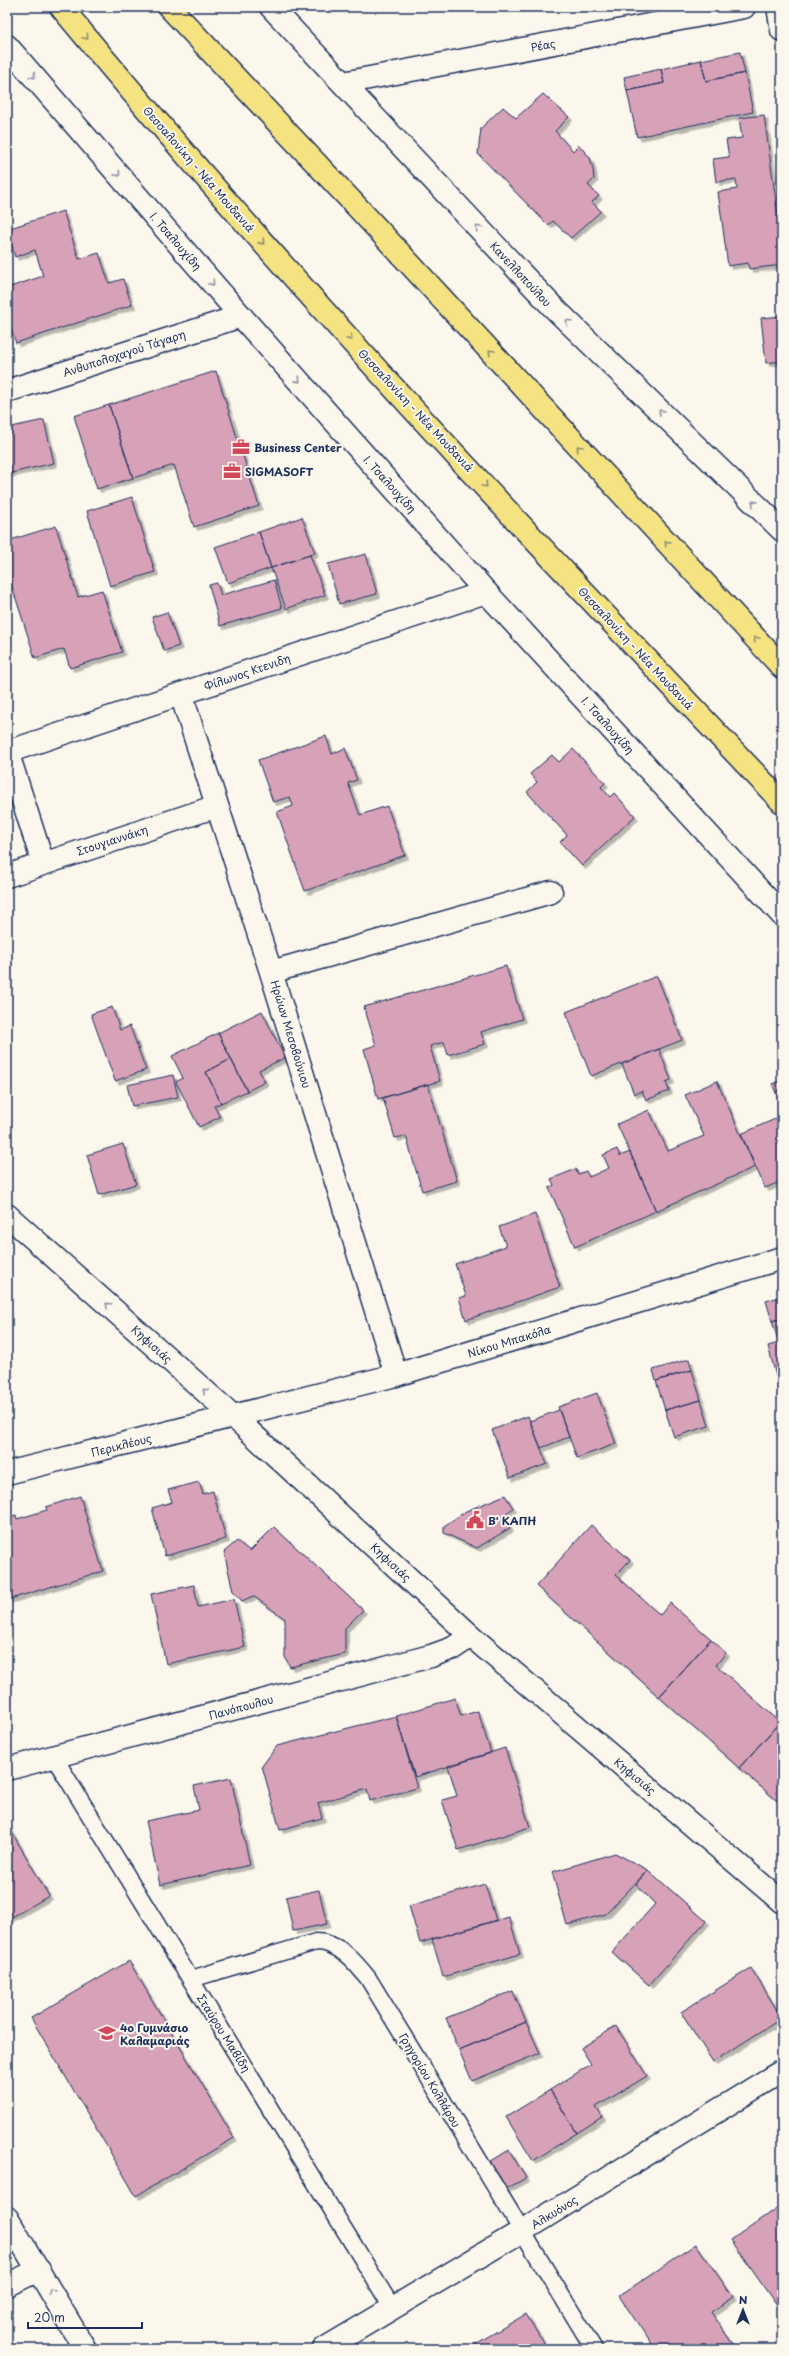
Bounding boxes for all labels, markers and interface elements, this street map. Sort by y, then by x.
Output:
one-way arrow [82,32,89,40]
street label: Ρέας [529,34,557,56]
one-way arrow [28,71,35,78]
street label: Θεσσαλονίκη - Νέα Μουδανιά [139,102,259,236]
one-way arrow [113,169,120,177]
street label: Ι. Τσαλουχίδη [146,208,206,274]
one-way arrow [475,225,483,233]
one-way arrow [258,237,265,244]
street label: Κανελλοπούλου [486,238,556,310]
one-way arrow [207,278,214,286]
one-way arrow [565,319,573,327]
street label: Ανθυπολοχαγού Τάγαρη [60,325,188,381]
one-way arrow [345,333,352,341]
street label: Θεσσαλονίκη - Νέα Μουδανιά [354,345,478,475]
one-way arrow [488,349,496,357]
one-way arrow [293,376,300,383]
one-way arrow [658,410,666,417]
office icon: Business Center [231,437,251,457]
place label: Business Center [254,439,342,456]
one-way arrow [577,445,584,452]
street label: Ι. Τσαλουχίδη [360,452,420,516]
office icon: SIGMASOFT [222,461,242,481]
place label: SIGMASOFT [245,463,314,480]
one-way arrow [481,480,488,488]
one-way arrow [751,500,759,508]
one-way arrow [665,540,672,548]
street label: Θεσσαλονίκη - Νέα Μουδανιά [574,583,698,713]
one-way arrow [753,636,760,643]
street label: Φίλωνος Κτενιδη [201,649,293,695]
street label: Ι. Τσαλουχίδη [578,693,638,757]
street label: Στουγιαννάκη [74,820,150,860]
street label: Ηρώων Μεσοβούνιου [266,978,316,1090]
one-way arrow [105,1302,113,1309]
street label: Νίκου Μπακόλα [465,1320,553,1362]
street label: Κηφισιάς [128,1321,176,1367]
one-way arrow [202,1388,210,1396]
street label: Περικλέους [89,1429,154,1461]
public building icon: Β' ΚΑΠΗ [465,1510,485,1530]
place label: Β' ΚΑΠΗ [488,1512,536,1529]
street label: Κηφισιάς [367,1539,415,1585]
street label: Πανόπουλου [207,1690,275,1724]
street label: Κηφισιάς [610,1753,660,1799]
street label: Σταύρου Μαβίδη [193,1991,255,2075]
place label: 4ο Γυμνάσιο Καλαμαριάς [120,2019,190,2049]
school or university icon: 4ο Γυμνάσιο Καλαμαριάς [97,2023,117,2043]
street label: Γρηγορίου Κολλάρου [395,2030,465,2130]
street label: Αλκυόνος [527,2191,581,2233]
one-way arrow [49,2288,56,2295]
north arrow [723,2290,763,2330]
text: N [739,2291,748,2308]
scale bar [28,2304,142,2330]
text: 20 m [34,2308,65,2326]

